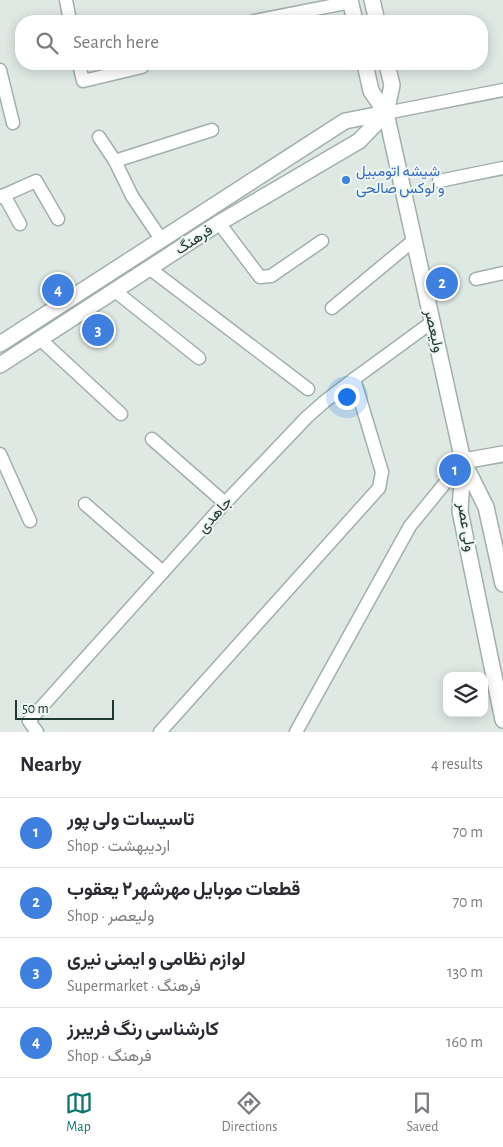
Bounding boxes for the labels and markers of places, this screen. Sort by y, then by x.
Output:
place label: شیشه اتومبیل و لوکس صالحی [356,164,445,198]
marker: شیشه اتومبیل و لوکس صالحی [340,174,352,186]
pin: 2 [426,264,458,302]
pin: 4 [42,271,74,309]
pin: 3 [82,311,114,349]
pin: 1 [439,451,471,489]

